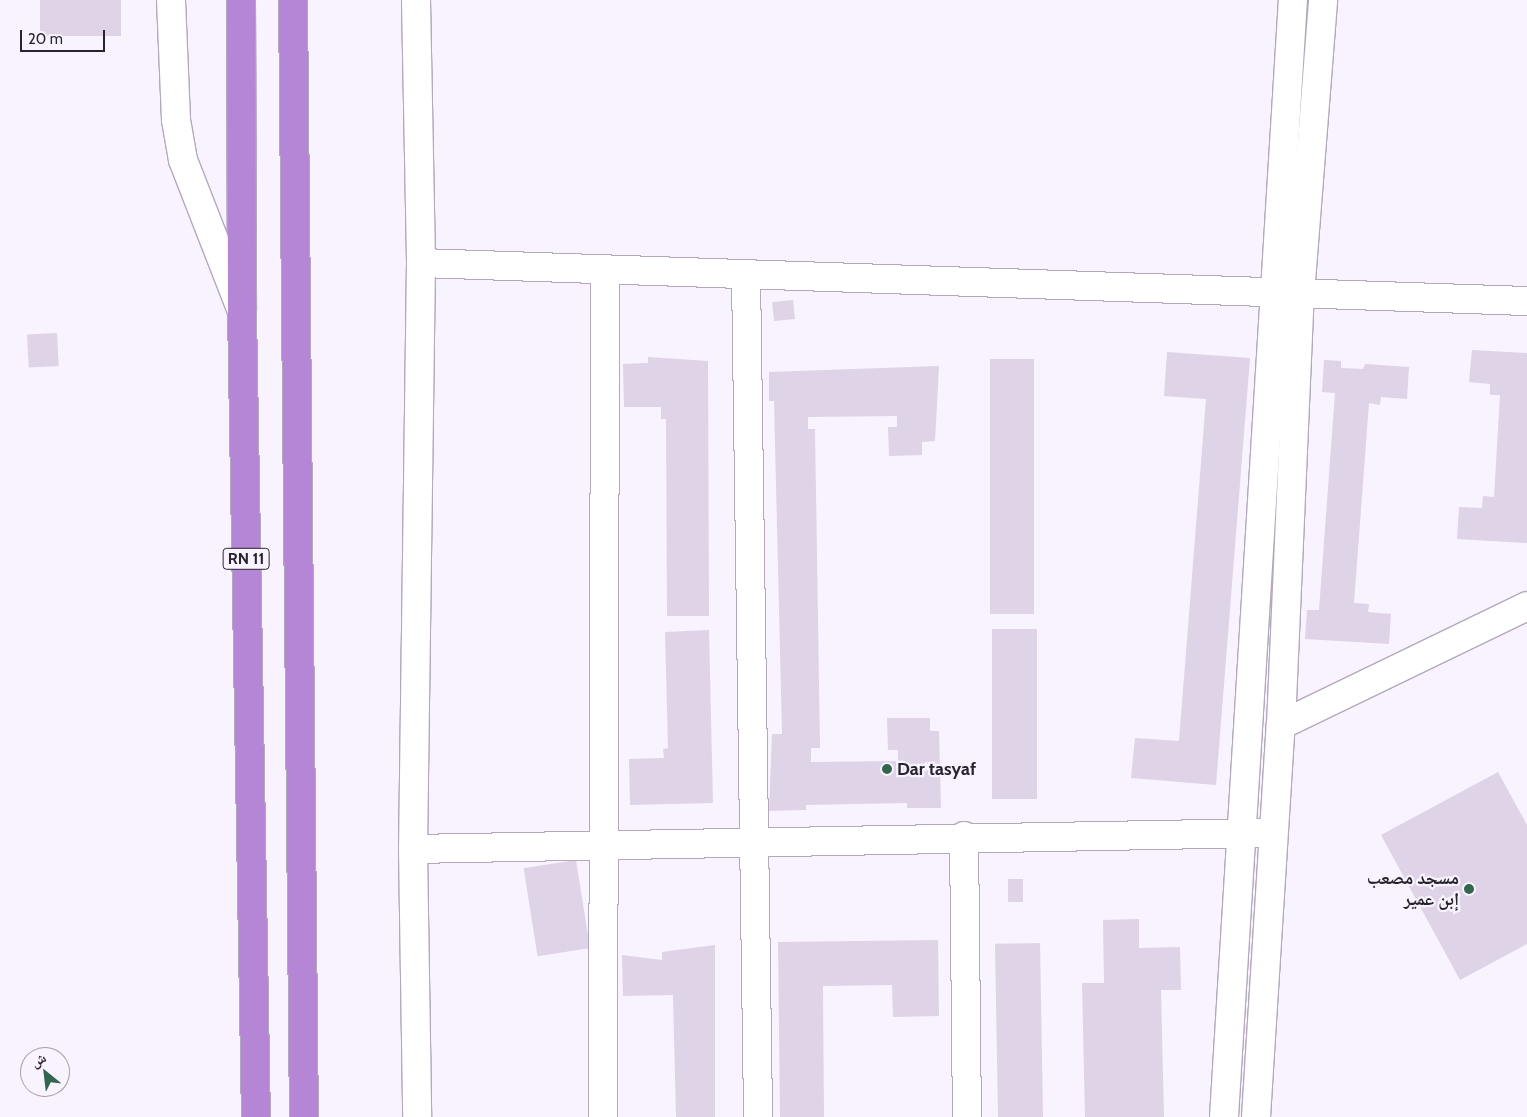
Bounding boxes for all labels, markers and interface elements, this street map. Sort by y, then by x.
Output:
scale bar [22,20,108,52]
text: 20 m [28,30,63,48]
road number: RN 11 [222,546,270,572]
place label: Dar tasyaf [897,758,976,780]
marker: Dar tasyaf [881,763,893,775]
place label: مسجد مصعب إبن عمير [1367,868,1459,911]
marker: مسجد مصعب إبن عمير [1463,883,1475,895]
north arrow [20,1047,70,1097]
text: ش [27,1048,49,1071]

